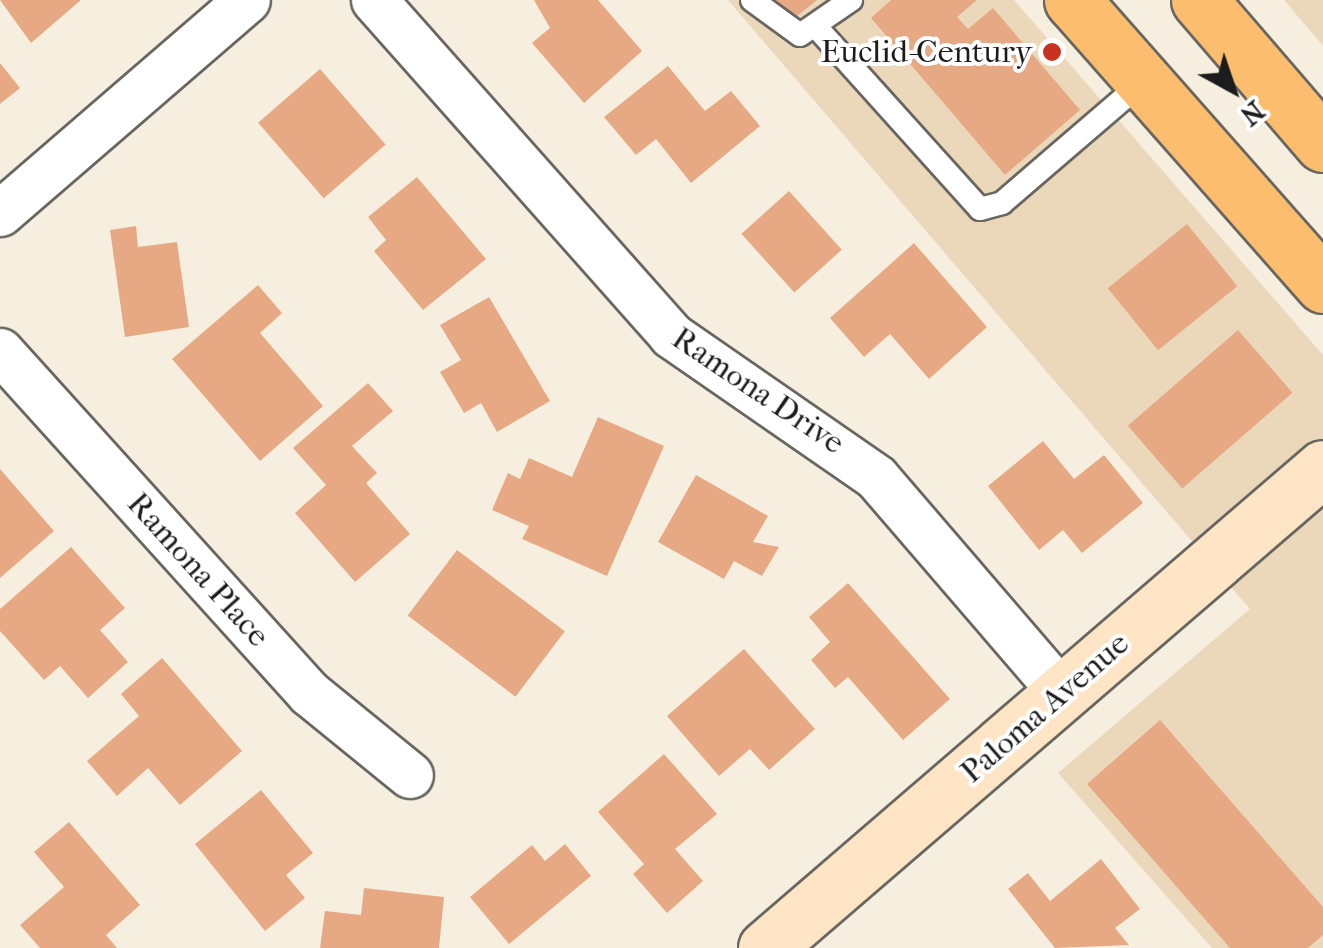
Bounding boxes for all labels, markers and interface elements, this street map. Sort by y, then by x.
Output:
place label: Euclid-Century [821,33,1032,71]
north arrow [1183,40,1283,140]
marker: Euclid-Century [1041,41,1063,63]
text: N [1234,94,1271,133]
street label: Ramona Drive [665,319,851,463]
street label: Ramona Place [119,485,277,655]
street label: Paloma Avenue [953,625,1137,791]

